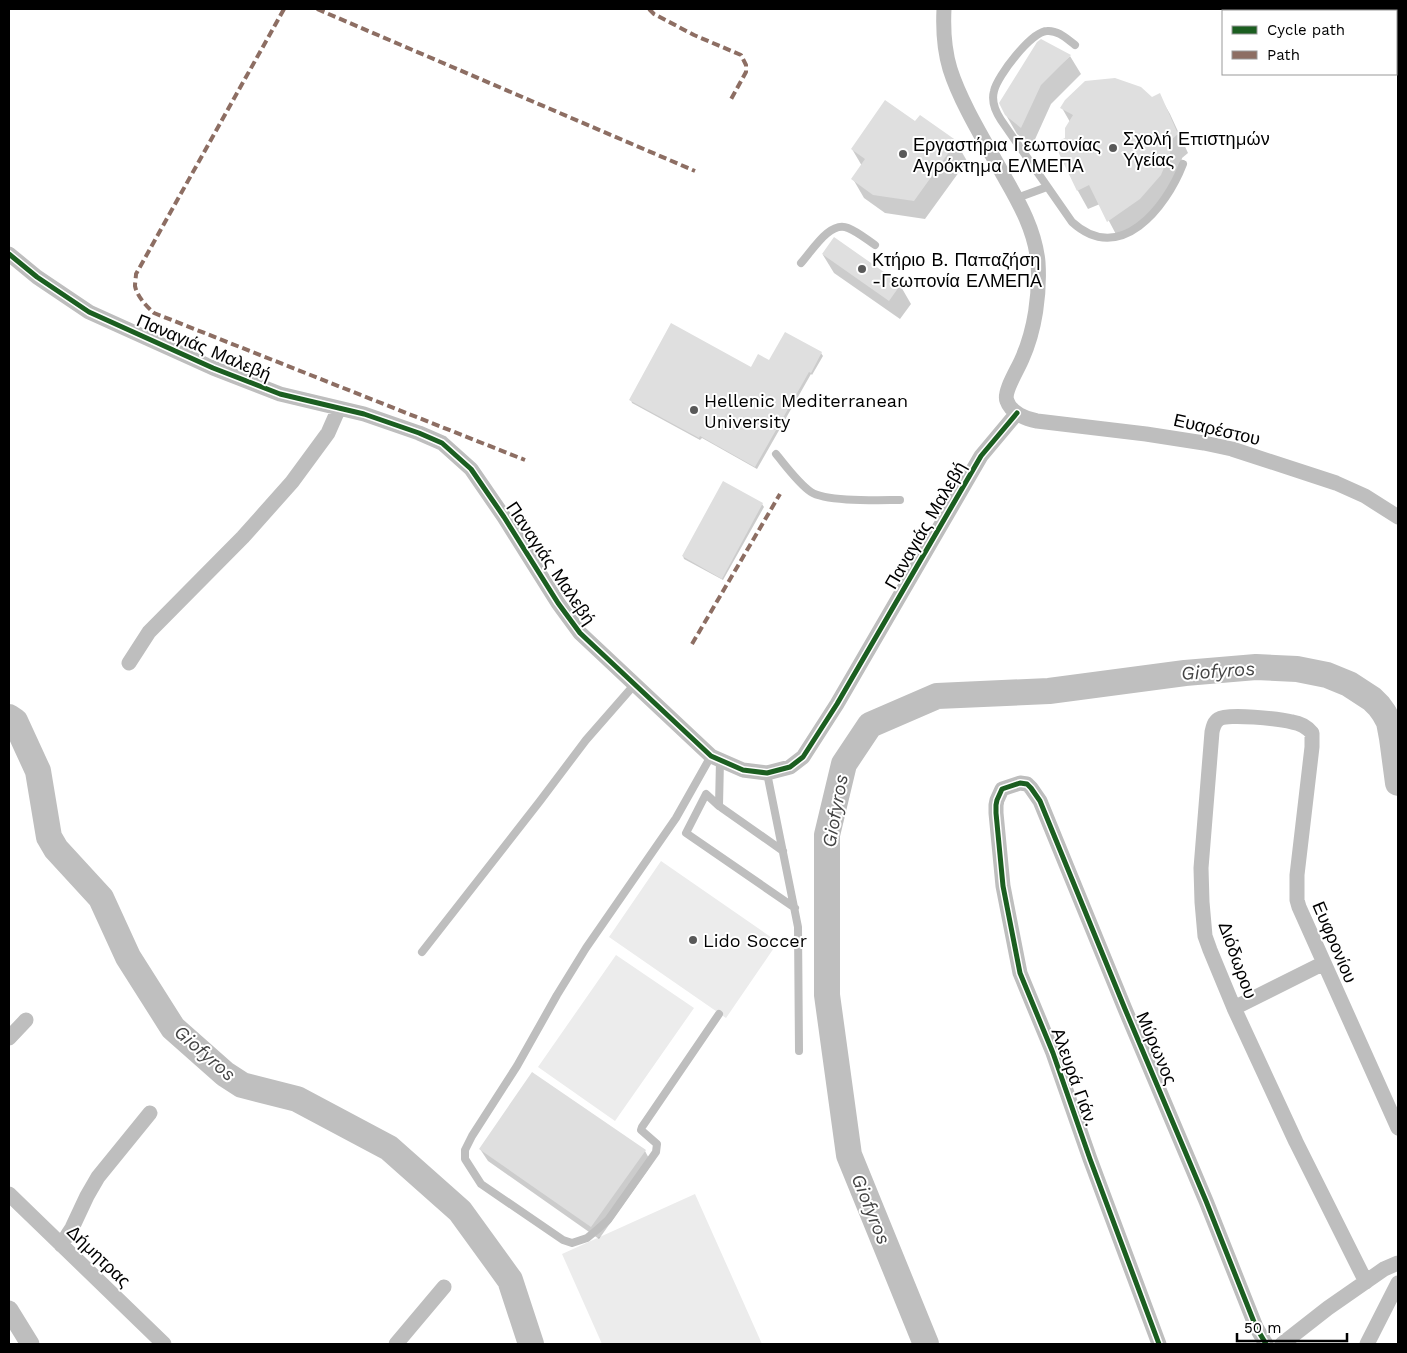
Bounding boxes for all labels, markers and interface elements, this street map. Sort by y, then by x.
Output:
legend [1222,10,1397,75]
text: Cycle path [1267,21,1345,39]
text: Path [1267,46,1300,64]
place label: Σχολή Επιστημών Υγείας [1123,128,1270,170]
place label: Εργαστήρια Γεωπονίας Αγρόκτημα ΕΛΜΕΠΑ [913,134,1101,176]
marker: Σχολή Επιστημών Υγείας [1107,142,1119,154]
marker: Εργαστήρια Γεωπονίας Αγρόκτημα ΕΛΜΕΠΑ [897,148,909,160]
place label: Κτήριο Β. Παπαζήση -Γεωπονία ΕΛΜΕΠΑ [872,249,1042,291]
marker: Κτήριο Β. Παπαζήση -Γεωπονία ΕΛΜΕΠΑ [856,263,868,275]
street label: Παναγιάς Μαλεβή [134,309,274,385]
place label: Hellenic Mediterranean University [704,390,908,432]
marker: Hellenic Mediterranean University [688,404,700,416]
street label: Ευαρέστου [1172,409,1262,449]
street label: Παναγιάς Μαλεβή [880,457,970,593]
street label: Παναγιάς Μαλεβή [502,498,600,628]
water label: Giofyros [1180,657,1256,685]
water label: Giofyros [817,772,853,849]
street label: Ευφρονίου [1308,898,1362,986]
street label: Διόδωρου [1214,919,1262,1001]
place label: Lido Soccer [703,930,807,951]
marker: Lido Soccer [687,934,699,946]
street label: Μύρωνος [1132,1009,1182,1088]
water label: Giofyros [170,1020,241,1086]
street label: Αλευρά Γιάν. [1048,1025,1102,1129]
water label: Giofyros [846,1170,896,1248]
street label: Δήμητρας [63,1221,135,1291]
scale bar [1237,1310,1347,1342]
text: 50 m [1244,1319,1281,1337]

